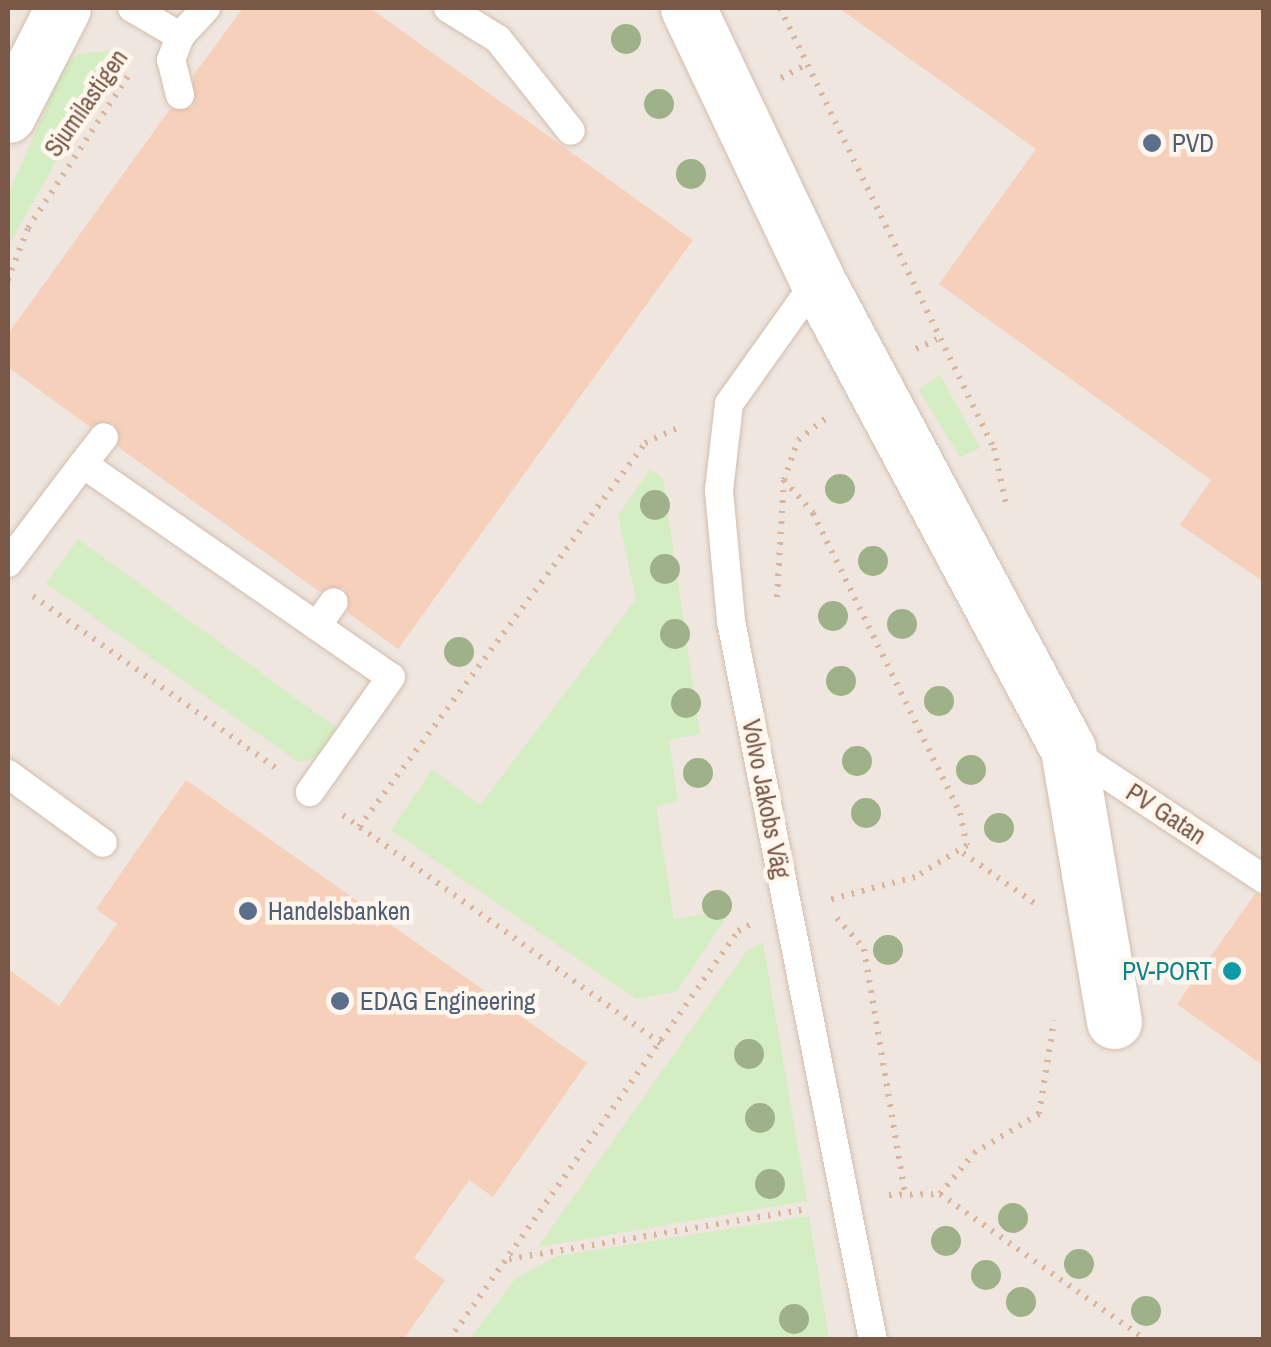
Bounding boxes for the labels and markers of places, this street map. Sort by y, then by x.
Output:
place label: PVD [1172,128,1214,158]
marker: PVD [1141,132,1163,154]
place label: Handelsbanken [268,896,410,926]
marker: Handelsbanken [237,900,259,922]
place label: PV-PORT [1122,956,1212,986]
marker: PV-PORT [1221,960,1243,982]
place label: EDAG Engineering [360,986,535,1016]
marker: EDAG Engineering [329,990,351,1012]

